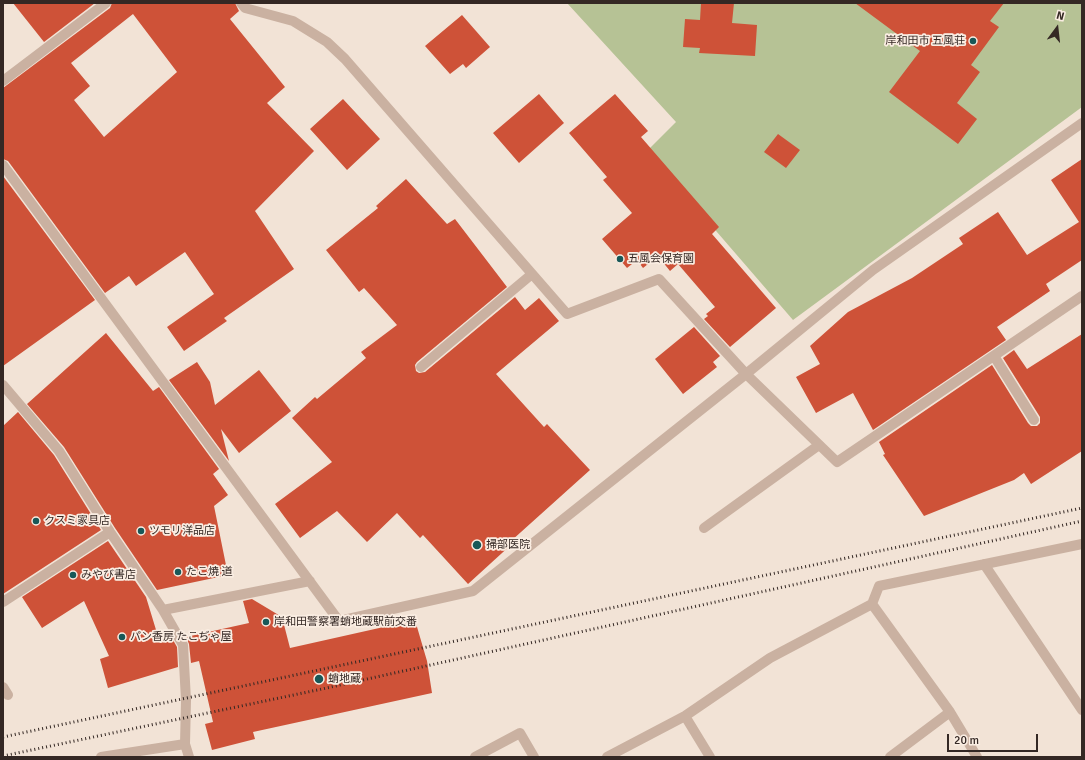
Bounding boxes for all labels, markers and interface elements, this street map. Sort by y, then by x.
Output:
north arrow [1037,8,1077,48]
text: N [1055,9,1066,23]
place label: 岸和田市 五風荘 [886,34,965,48]
marker: 岸和田市 五風荘 [968,36,978,46]
place label: 五風会保育園 [628,252,694,266]
marker: 五風会保育園 [615,254,625,264]
place label: クスミ家具店 [44,514,110,528]
marker: クスミ家具店 [31,516,41,526]
place label: ツモリ洋品店 [149,524,215,538]
marker: ツモリ洋品店 [136,526,146,536]
place label: 掃部医院 [486,538,530,552]
marker: 掃部医院 [471,539,483,551]
place label: たこ焼 道 [186,565,232,579]
marker: たこ焼 道 [173,567,183,577]
place label: みやび書店 [81,568,136,582]
marker: みやび書店 [68,570,78,580]
place label: 岸和田警察署蛸地蔵駅前交番 [274,615,417,629]
marker: 岸和田警察署蛸地蔵駅前交番 [261,617,271,627]
place label: パン香房 たこぢゃ屋 [130,630,231,644]
marker: パン香房 たこぢゃ屋 [117,632,127,642]
place label: 蛸地蔵 [328,672,361,686]
marker: 蛸地蔵 [313,673,325,685]
scale bar [949,726,1040,752]
text: 20 m [954,733,979,748]

